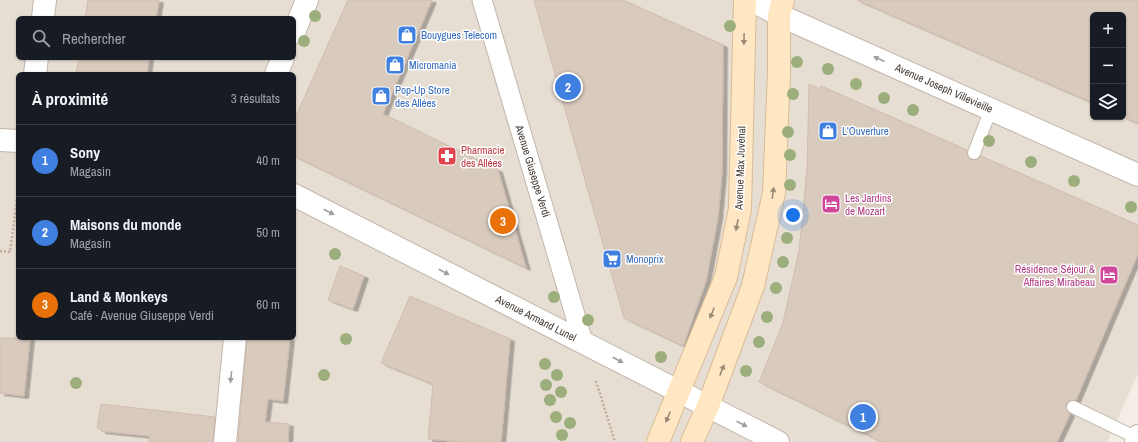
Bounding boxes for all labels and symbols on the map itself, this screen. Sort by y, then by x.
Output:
shop icon: Bouygues Telecom [396,24,418,46]
place label: Bouygues Telecom [421,28,497,42]
one-way arrow [741,33,747,46]
shop icon: Micromania [384,54,406,76]
one-way arrow [873,56,884,62]
place label: Micromania [409,58,457,72]
street label: Avenue Joseph Villevieille [892,60,995,116]
pin: 2 [555,72,581,102]
place label: Pop-Up Store des Allées [395,83,450,110]
shop icon: Pop-Up Store des Allées [370,85,392,107]
shop icon: L'Ouverture [817,120,839,142]
street label: Avenue Giuseppe Verdi [512,122,554,219]
place label: L'Ouverture [842,124,889,138]
street label: Avenue Max Juvénal [732,126,748,211]
place label: Pharmacie des Allées [461,143,505,170]
pharmacy icon: Pharmacie des Allées [436,145,458,167]
one-way arrow [770,187,776,199]
place label: Les Jardins de Mozart [845,191,892,218]
hotel icon: Les Jardins de Mozart [820,193,842,215]
your location [783,205,803,225]
pin: 3 [490,206,516,236]
one-way arrow [323,209,334,216]
one-way arrow [733,218,739,231]
supermarket icon: Monoprix [601,248,623,270]
place label: Monoprix [626,252,664,266]
place label: Résidence Séjour & Affaires Mirabeau [1015,262,1095,289]
hotel icon: Résidence Séjour & Affaires Mirabeau [1098,264,1120,286]
one-way arrow [439,268,450,275]
street label: Avenue Armand Lunel [492,291,579,344]
one-way arrow [708,308,714,320]
one-way arrow [612,357,624,363]
one-way arrow [719,364,725,376]
one-way arrow [228,371,234,383]
pin: 1 [850,402,876,432]
one-way arrow [665,411,672,423]
one-way arrow [737,421,748,427]

